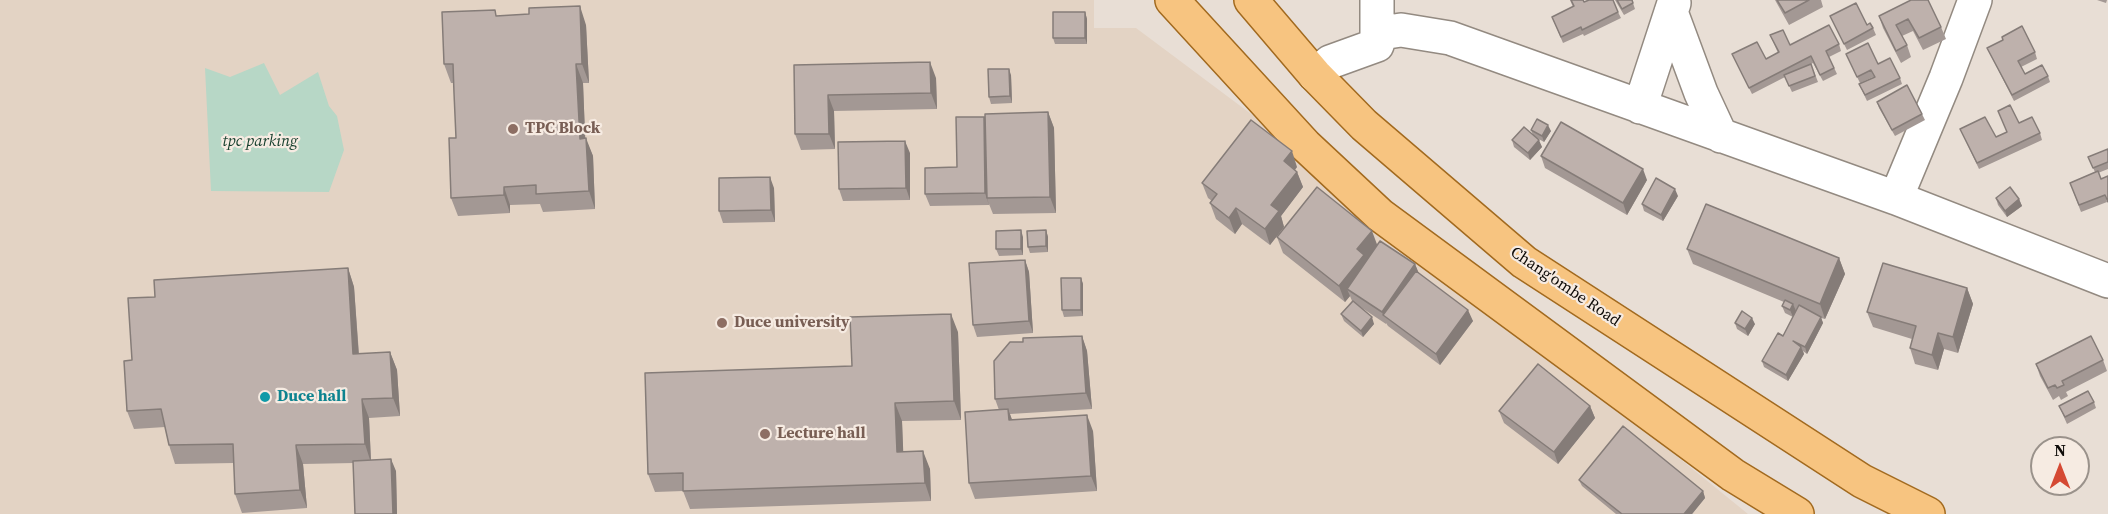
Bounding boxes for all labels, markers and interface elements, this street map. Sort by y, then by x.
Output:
place label: TPC Block [525,119,600,139]
marker: TPC Block [506,122,520,136]
park label: tpc parking [222,132,298,152]
street label: Chang'ombe Road [1506,243,1624,331]
place label: Duce university [734,313,850,333]
marker: Duce university [715,316,729,330]
place label: Duce hall [277,387,346,407]
marker: Duce hall [258,390,272,404]
place label: Lecture hall [777,424,866,444]
marker: Lecture hall [758,427,772,441]
north arrow [2030,436,2090,496]
text: N [2054,439,2066,461]

